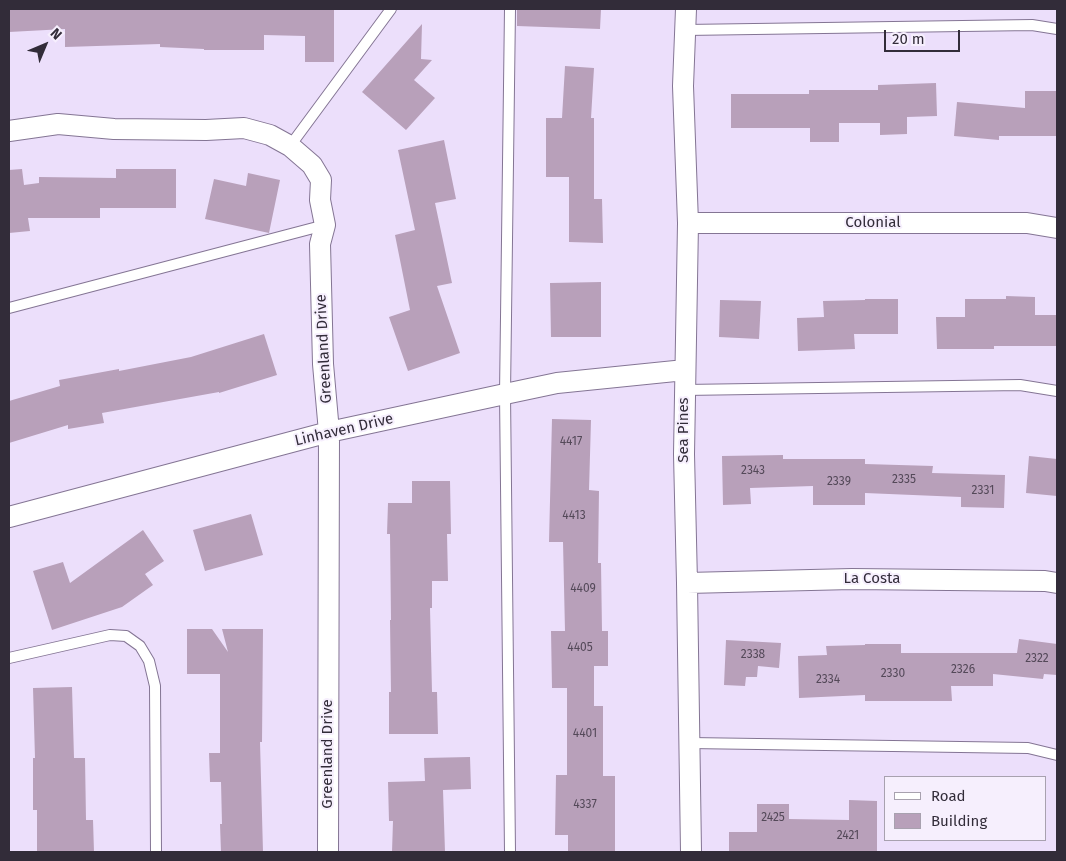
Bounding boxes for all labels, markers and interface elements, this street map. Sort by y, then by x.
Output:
north arrow [20,20,70,70]
scale bar [886,20,962,52]
text: N [47,25,65,43]
text: 20 m [892,30,925,48]
street label: Colonial [845,214,901,232]
street label: Greenland Drive [312,294,336,404]
street label: Sea Pines [675,397,693,463]
street label: Linhaven Drive [293,410,395,450]
house number: 4417 [560,435,582,449]
house number: 2343 [741,464,765,478]
house number: 2335 [892,473,916,487]
house number: 2339 [827,475,851,489]
house number: 2331 [972,484,994,498]
house number: 4413 [562,509,586,523]
street label: La Costa [844,570,900,588]
house number: 4409 [570,582,596,596]
house number: 4405 [567,641,593,655]
house number: 2338 [741,648,765,662]
house number: 2322 [1025,652,1049,666]
house number: 2326 [951,663,975,677]
house number: 2330 [881,667,905,681]
house number: 2334 [816,673,840,687]
street label: Greenland Drive [319,699,337,809]
house number: 4401 [573,727,597,741]
legend [884,776,1046,841]
text: Road [931,787,966,805]
house number: 4337 [573,798,597,812]
house number: 2425 [761,811,785,825]
text: Building [931,812,987,830]
house number: 2421 [837,829,859,843]

